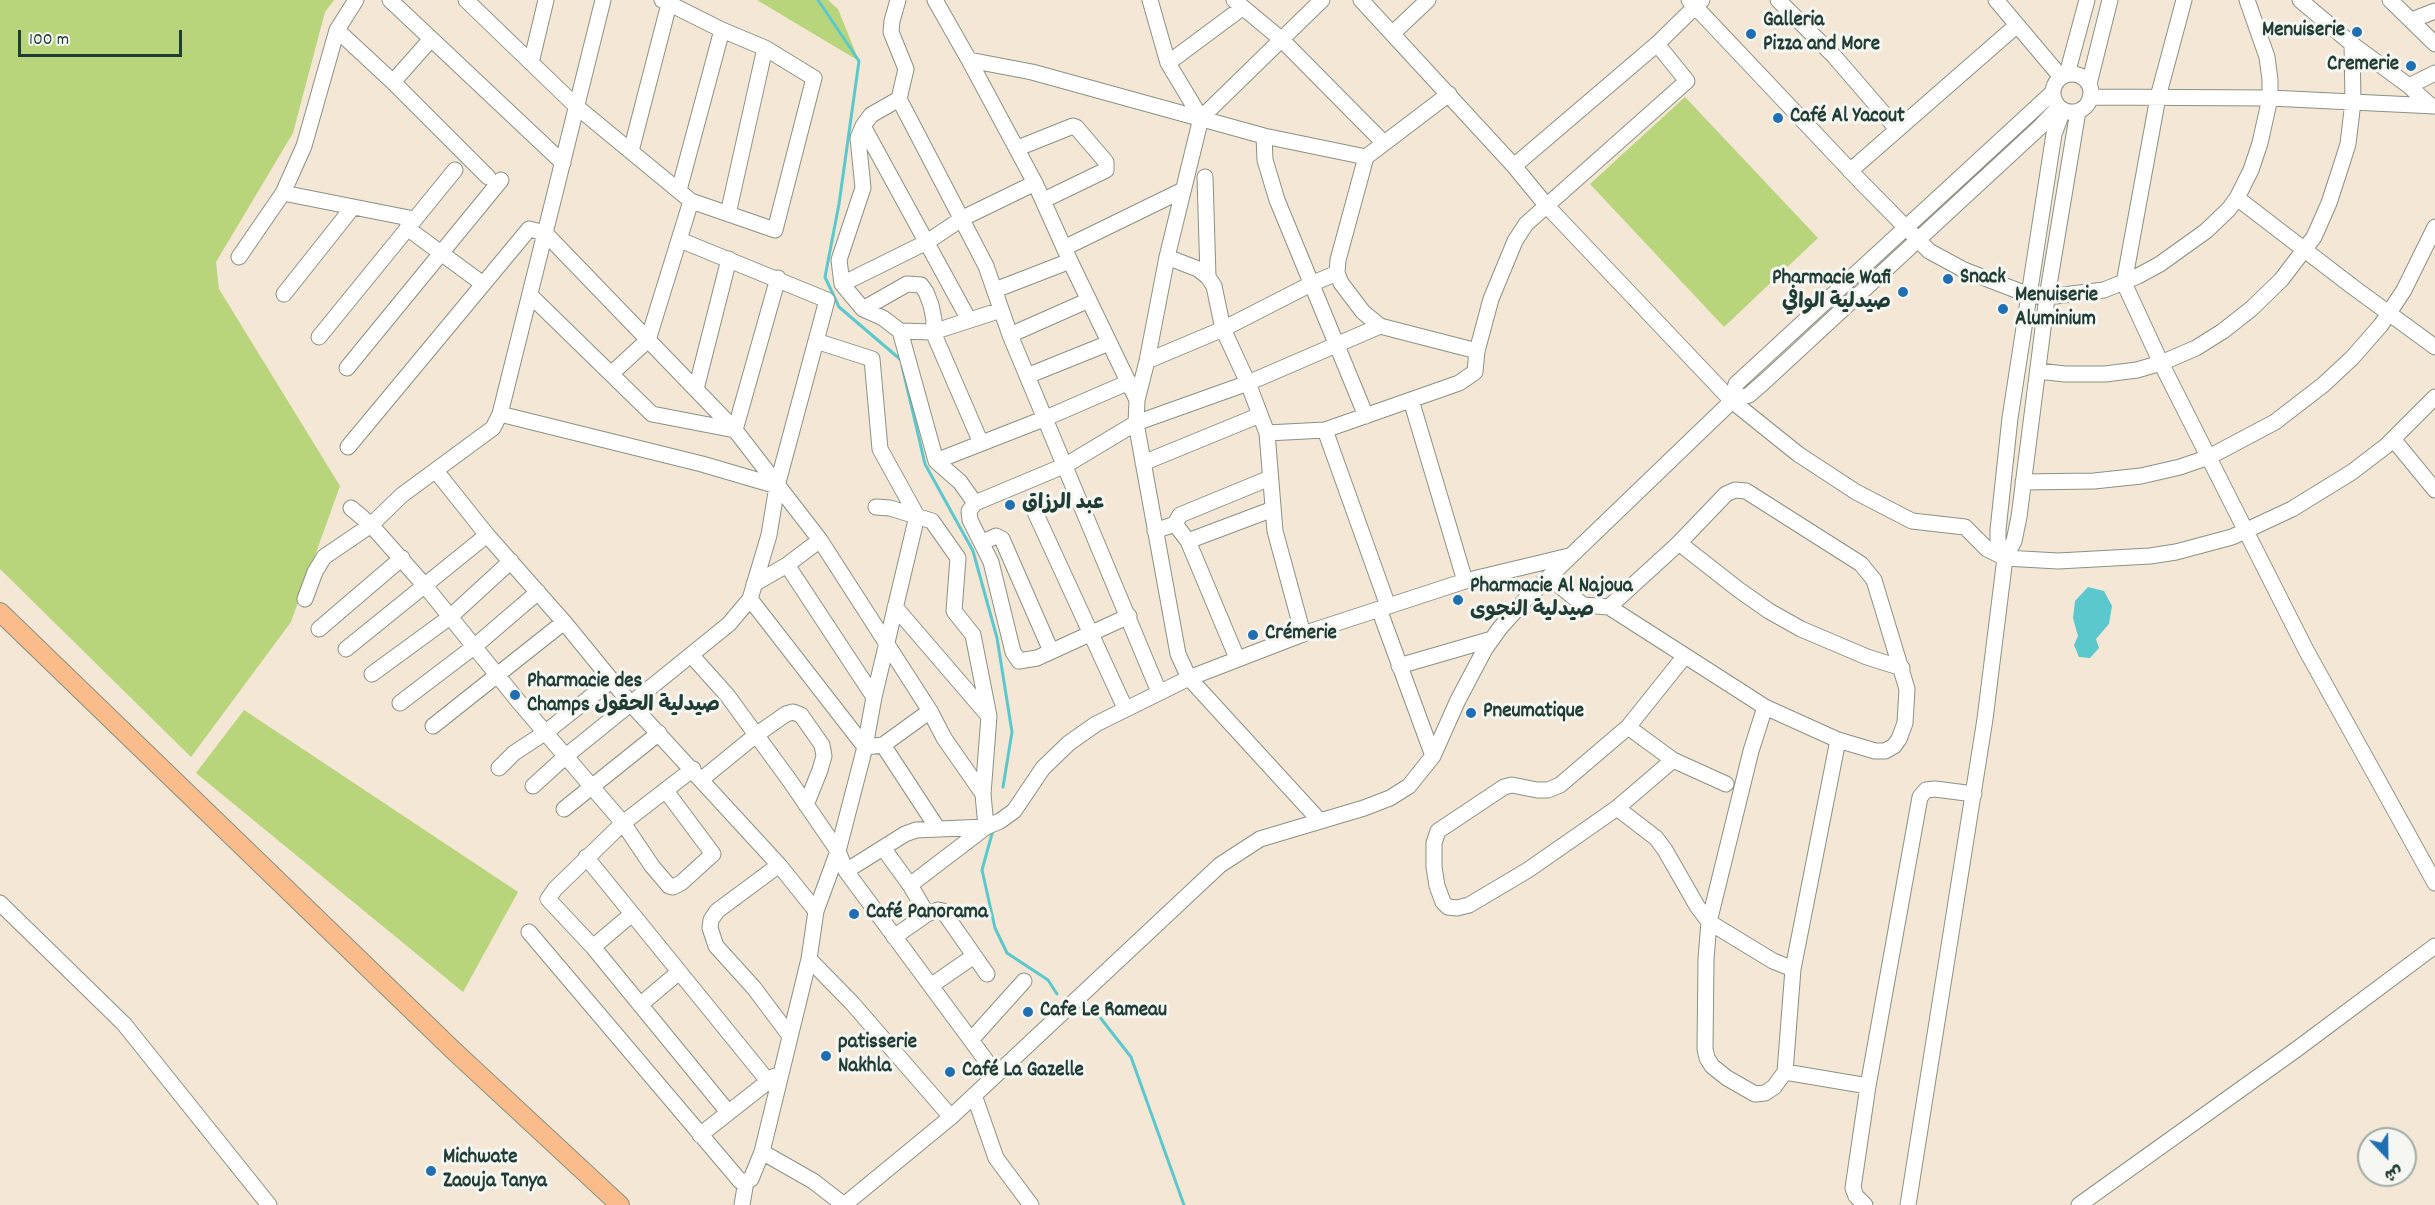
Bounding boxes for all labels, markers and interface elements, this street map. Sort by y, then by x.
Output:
place label: Galleria Pizza and More [1763,9,1880,59]
scale bar [21,18,184,56]
place label: Menuiserie [2262,19,2345,45]
marker: Menuiserie [2350,25,2364,39]
marker: Galleria Pizza and More [1744,27,1758,41]
text: 100 m [29,28,69,53]
place label: Cremerie [2327,53,2399,79]
marker: Cremerie [2404,59,2418,73]
place label: Café Al Yacout [1790,105,1905,131]
marker: Café Al Yacout [1771,111,1785,125]
place label: Snack [1960,266,2006,292]
place label: Pharmacie Wafi صيدلية الوافي [1772,267,1891,317]
marker: Snack [1941,272,1955,286]
place label: Menuiserie Aluminium [2015,284,2098,334]
marker: Pharmacie Wafi صيدلية الوافي [1896,285,1910,299]
marker: Menuiserie Aluminium [1996,302,2010,316]
place label: عبد الرزاق [1022,492,1104,518]
marker: عبد الرزاق [1003,498,1017,512]
place label: Pharmacie Al Najoua صيدلية النجوى [1470,575,1633,625]
marker: Pharmacie Al Najoua صيدلية النجوى [1451,593,1465,607]
place label: Crémerie [1265,622,1337,648]
marker: Crémerie [1246,628,1260,642]
place label: Pharmacie des Champs صيدلية الحقول [527,670,720,720]
marker: Pharmacie des Champs صيدلية الحقول [508,688,522,702]
place label: Pneumatique [1483,700,1584,726]
marker: Pneumatique [1464,706,1478,720]
place label: Café Panorama [866,901,988,927]
marker: Café Panorama [847,907,861,921]
place label: Cafe Le Rameau [1040,999,1167,1025]
marker: Cafe Le Rameau [1021,1005,1035,1019]
place label: patisserie Nakhla [838,1031,917,1081]
marker: patisserie Nakhla [819,1049,833,1063]
place label: Café La Gazelle [962,1059,1084,1085]
marker: Café La Gazelle [943,1065,957,1079]
north arrow [2357,1127,2417,1187]
place label: Michwate Zaouja Tanya [443,1146,547,1196]
text: ش [2381,1158,2406,1186]
marker: Michwate Zaouja Tanya [424,1164,438,1178]

